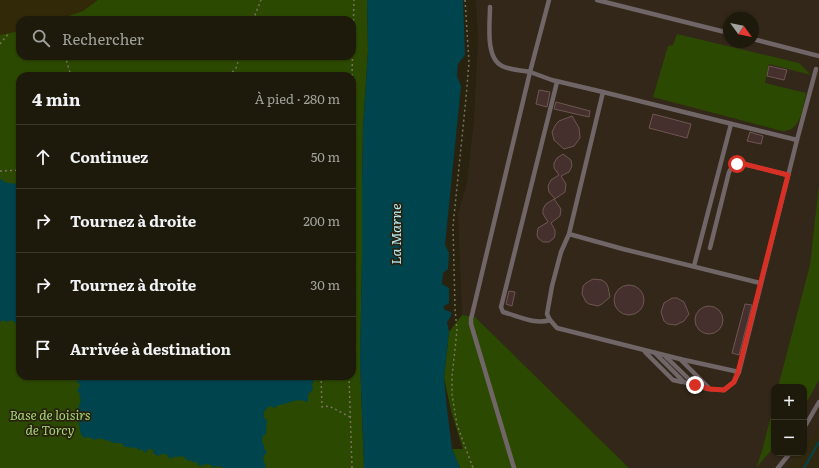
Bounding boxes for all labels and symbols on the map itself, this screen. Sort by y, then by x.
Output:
north arrow [723,12,759,48]
route start [728,155,746,173]
water label: La Marne [385,203,405,265]
route end [686,376,704,394]
park label: Base de loisirs de Torcy [10,405,91,439]

